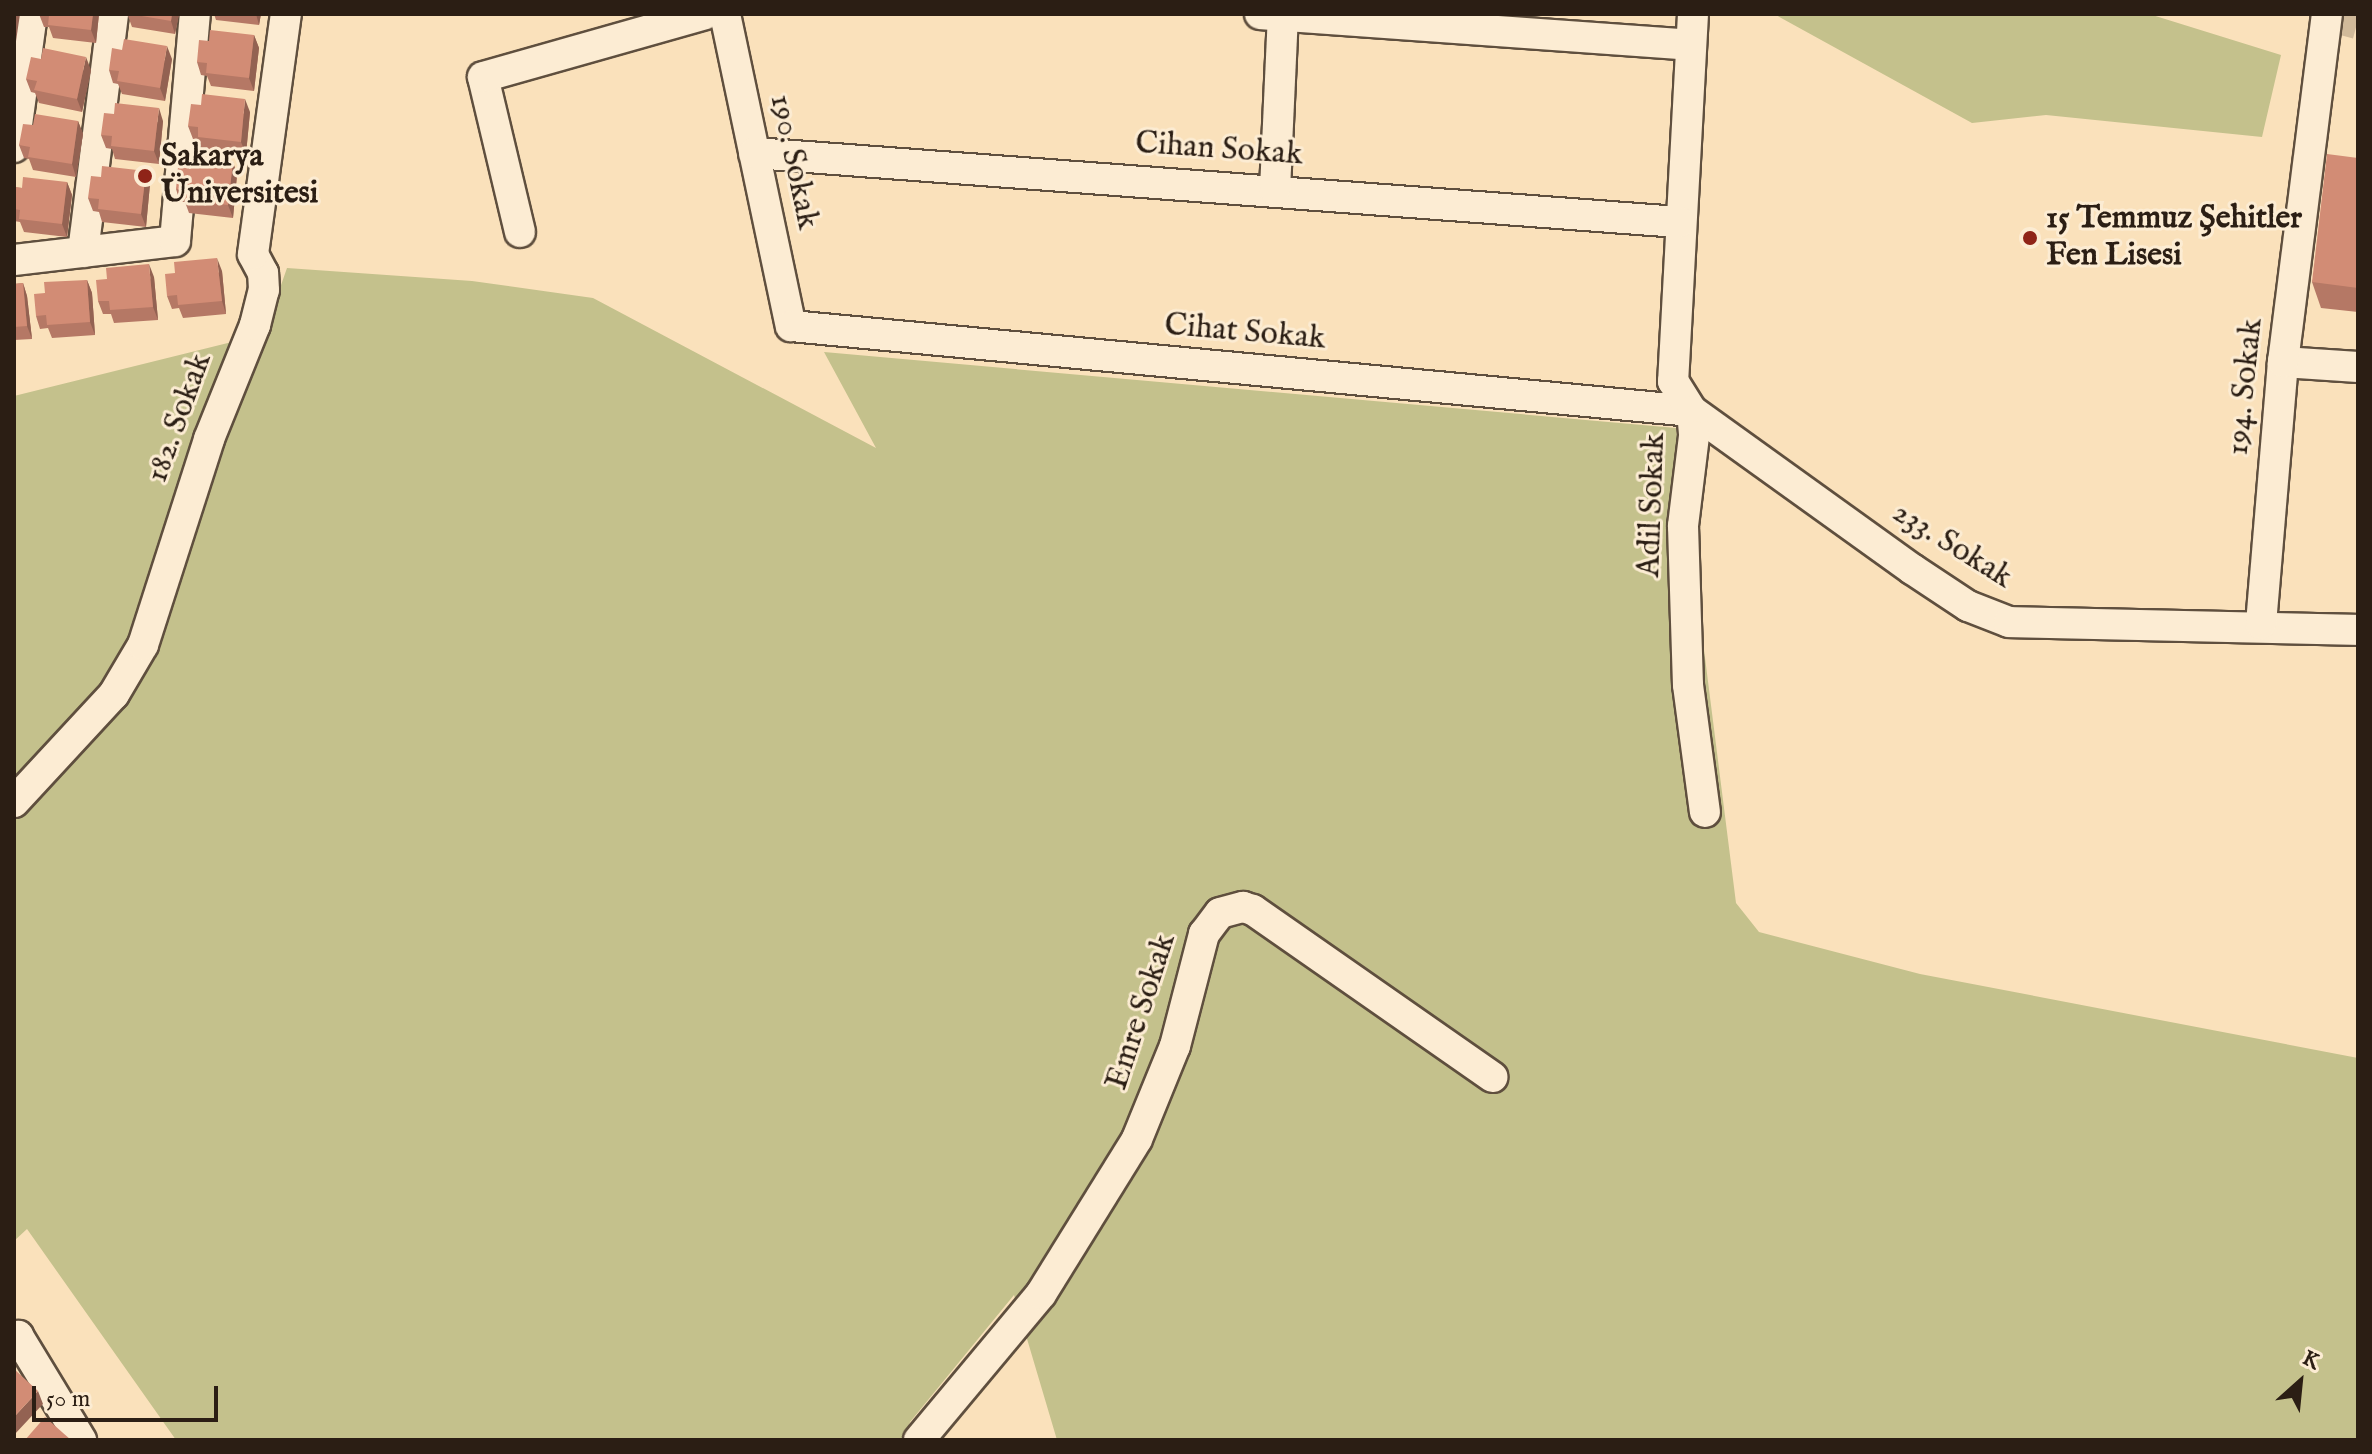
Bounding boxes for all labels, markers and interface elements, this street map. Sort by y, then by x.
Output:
street label: 190. Sokak [760,91,826,233]
street label: Cihan Sokak [1134,125,1304,175]
place label: Sakarya Üniversitesi [161,139,318,214]
marker: Sakarya Üniversitesi [136,167,154,185]
place label: 15 Temmuz Şehitler Fen Lisesi [2046,201,2302,276]
marker: 15 Temmuz Şehitler Fen Lisesi [2021,229,2039,247]
street label: Cihat Sokak [1163,307,1327,359]
street label: 194. Sokak [2220,317,2272,457]
street label: 182. Sokak [139,348,221,488]
street label: Adil Sokak [1631,432,1675,578]
street label: 233. Sokak [1885,494,2019,598]
street label: Emre Sokak [1099,929,1185,1095]
north arrow [2260,1342,2340,1422]
text: K [2297,1345,2324,1377]
scale bar [36,1370,222,1420]
text: 50 m [46,1384,90,1415]

